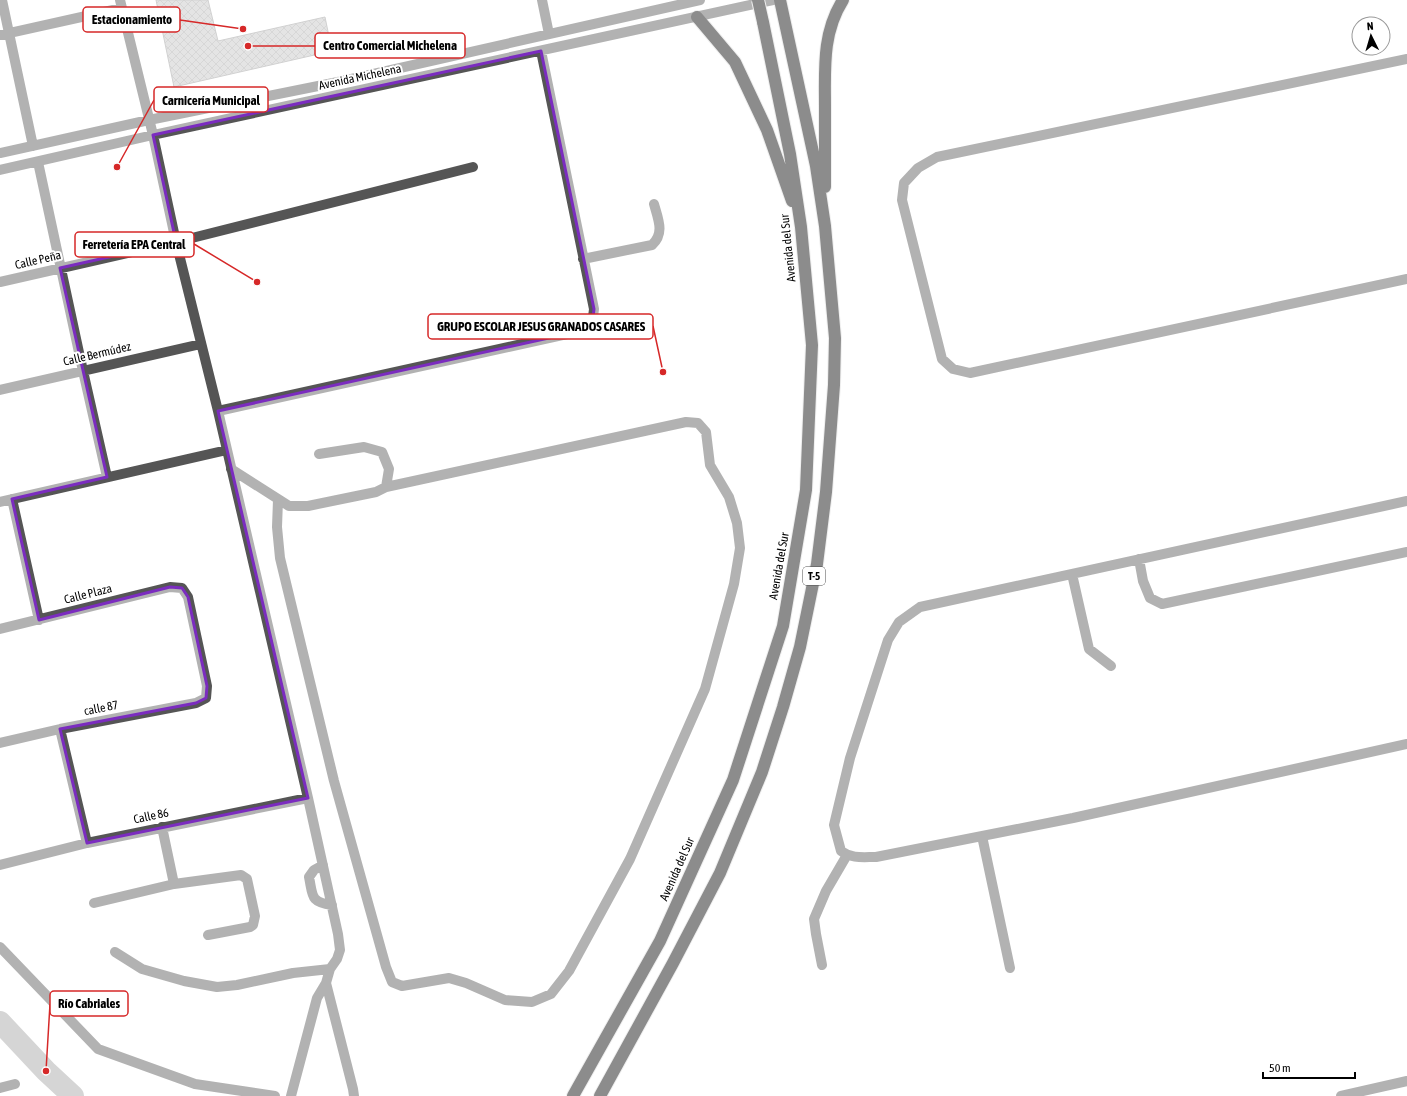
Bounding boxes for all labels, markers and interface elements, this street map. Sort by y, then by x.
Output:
callout: Estacionamiento [83,7,180,32]
text: Estacionamiento [92,12,172,27]
north arrow [1351,16,1391,56]
text: N [1366,20,1374,32]
callout: Centro Comercial Michelena [315,33,465,58]
text: Centro Comercial Michelena [323,38,457,53]
street label: Avenida Michelena [317,61,403,93]
callout: Carnicería Municipal [154,87,268,112]
text: Carnicería Municipal [162,93,261,108]
street label: Avenida del Sur [777,213,799,283]
callout: Ferretería EPA Central [75,232,194,257]
text: Ferretería EPA Central [82,237,186,252]
street label: Calle Peña [14,248,62,272]
callout: GRUPO ESCOLAR JESUS GRANADOS CASARES [428,314,653,339]
text: GRUPO ESCOLAR JESUS GRANADOS CASARES [437,319,646,334]
street label: Calle Bermúdez [62,339,133,369]
street label: Avenida del Sur [766,531,792,601]
road number: T-5 [803,567,825,585]
street label: Calle Plaza [63,581,113,607]
street label: calle 87 [83,698,120,718]
street label: Calle 86 [132,805,170,827]
street label: Avenida del Sur [657,835,697,903]
callout: Río Cabriales [50,991,128,1016]
text: Río Cabriales [58,996,120,1011]
scale bar [1263,1054,1355,1080]
text: 50 m [1269,1061,1291,1075]

